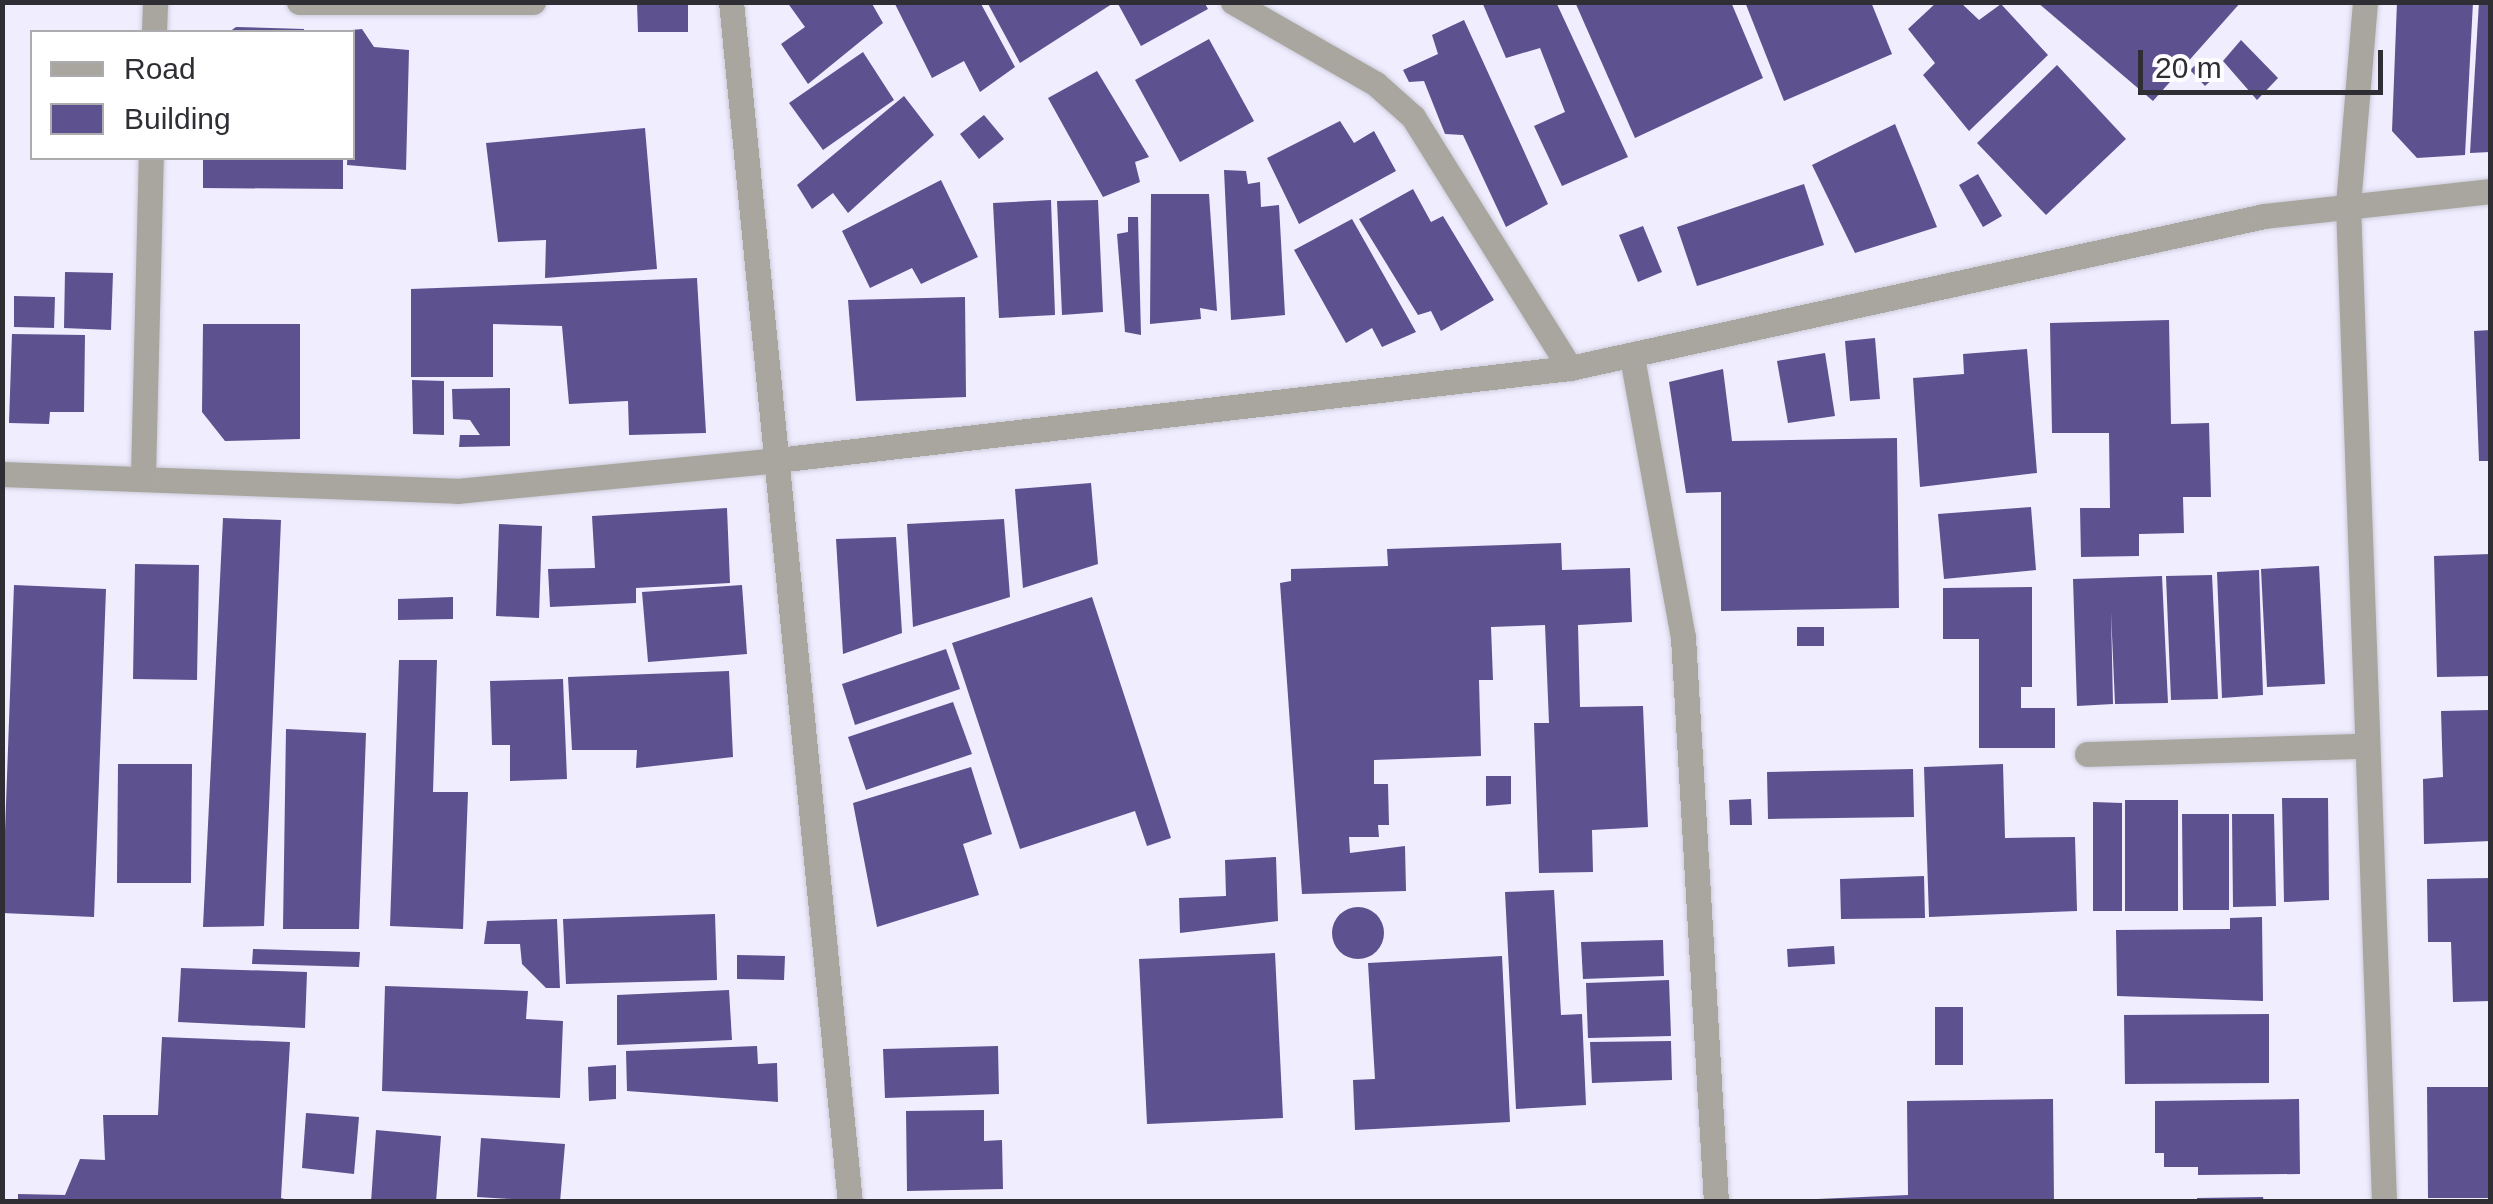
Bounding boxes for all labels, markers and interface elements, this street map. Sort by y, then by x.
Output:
legend [30,30,355,160]
scale bar [2143,30,2388,92]
text: 20 m [2155,51,2222,84]
text: Road [124,52,196,85]
text: Building [124,102,231,135]

